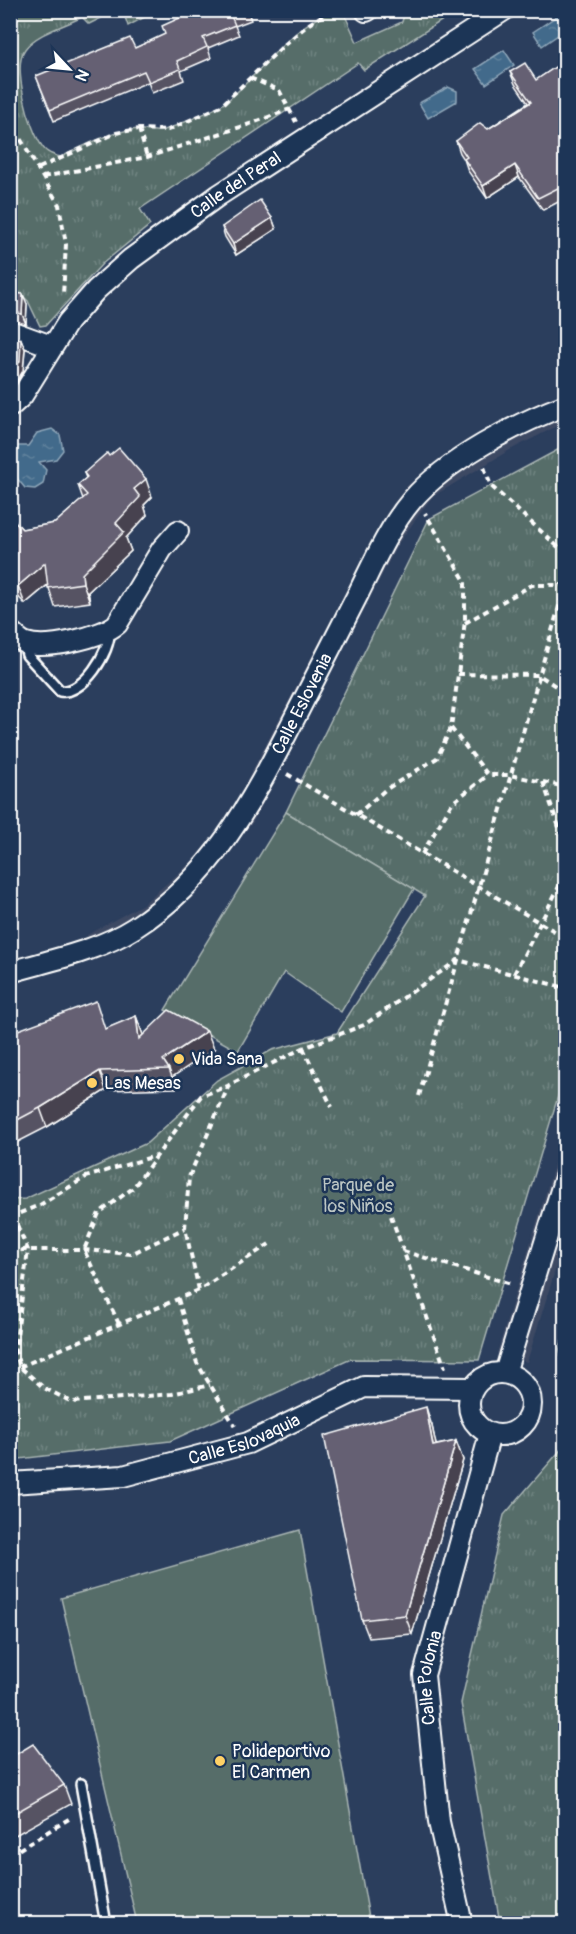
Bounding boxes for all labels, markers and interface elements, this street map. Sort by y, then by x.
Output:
north arrow [39,39,99,99]
text: N [70,66,93,85]
street label: Calle del Peral [186,146,286,224]
street label: Calle Eslovenia [266,649,337,758]
place label: Vida Sana [191,1048,263,1071]
marker: Vida Sana [172,1052,186,1066]
place label: Las Mesas [104,1072,181,1095]
marker: Las Mesas [85,1076,99,1090]
park label: Parque de los Niños [322,1174,394,1218]
street label: Calle Eslovaquia [186,1408,304,1470]
street label: Calle Polonia [413,1628,447,1726]
place label: Polideportivo El Carmen [232,1740,331,1784]
marker: Polideportivo El Carmen [213,1754,227,1768]

